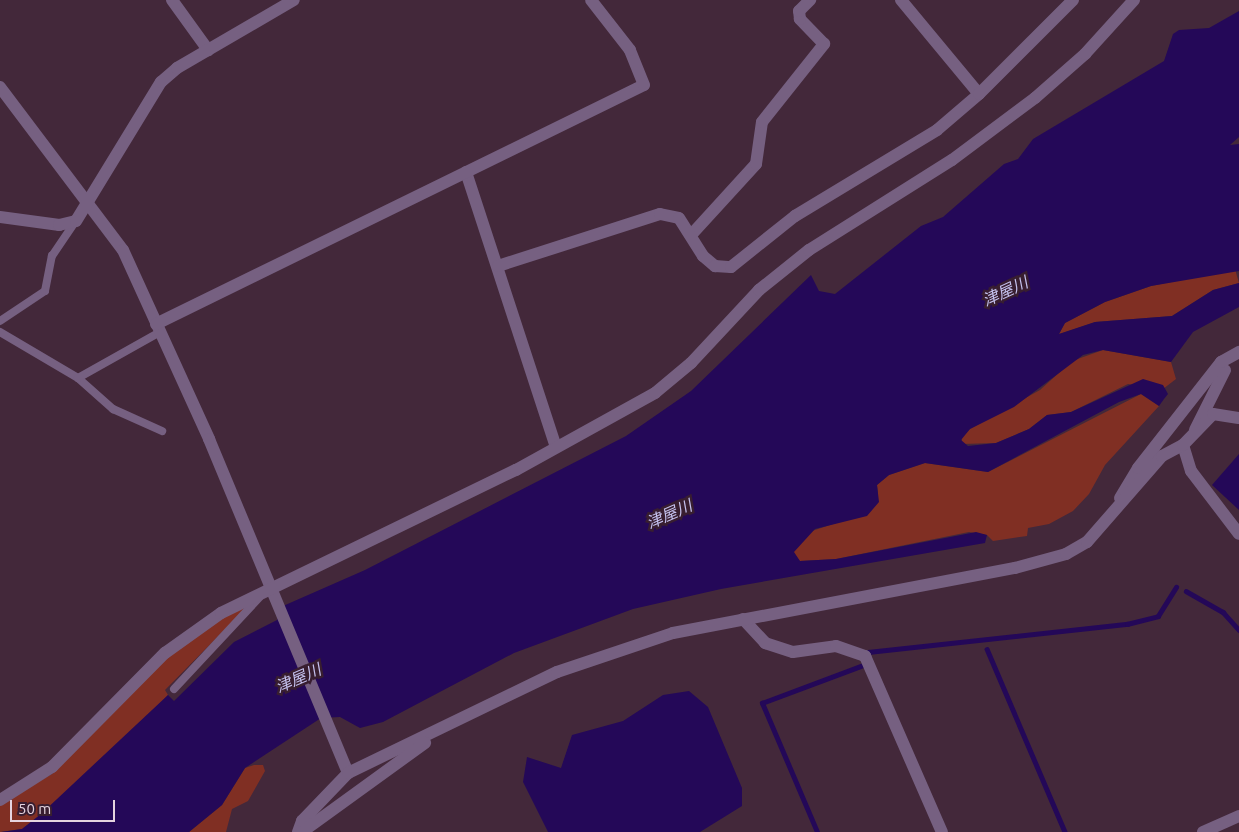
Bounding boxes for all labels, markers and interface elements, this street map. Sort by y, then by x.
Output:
water label: 津屋川 [979,272,1031,310]
water label: 津屋川 [643,495,695,533]
water label: 津屋川 [272,659,324,697]
scale bar [12,790,118,822]
text: 50 m [18,800,51,817]

